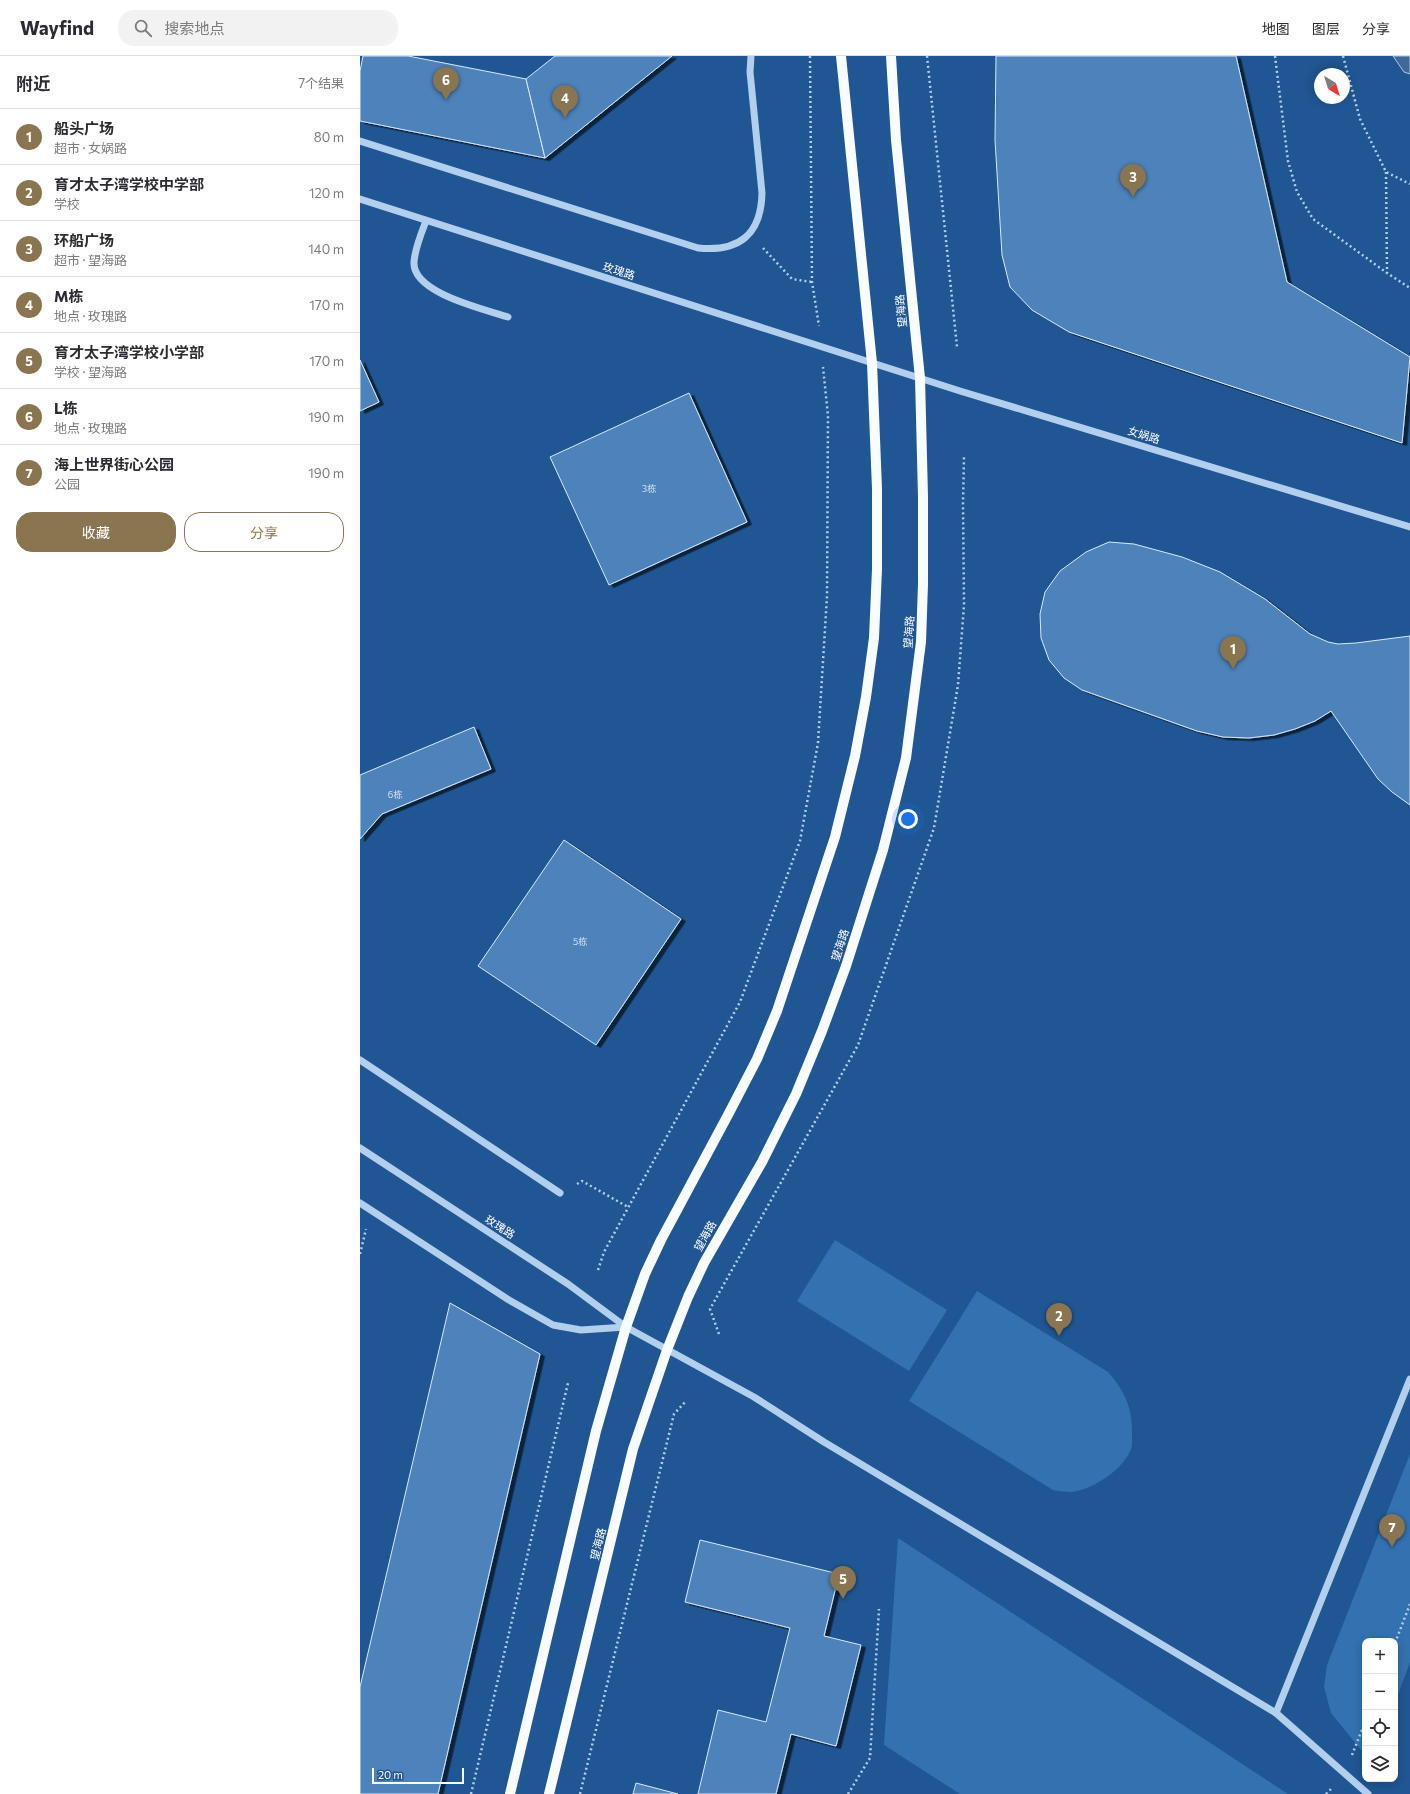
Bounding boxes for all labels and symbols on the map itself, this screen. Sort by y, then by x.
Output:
pin: 6 [433,67,459,100]
north arrow [1314,68,1350,104]
pin: 4 [552,85,578,118]
pin: 3 [1120,164,1146,197]
street label: 玫瑰路 [601,259,637,282]
street label: 望海路 [892,294,909,328]
street label: 女娲路 [1126,423,1162,446]
house number: 3栋 [642,483,656,494]
street label: 望海路 [901,615,916,649]
pin: 1 [1220,636,1246,669]
house number: 6栋 [388,789,402,800]
your location [898,809,918,829]
street label: 望海路 [828,927,851,963]
house number: 5栋 [573,936,587,947]
street label: 玫瑰路 [483,1212,518,1241]
street label: 望海路 [691,1218,718,1253]
pin: 2 [1046,1303,1072,1336]
pin: 7 [1379,1514,1405,1547]
street label: 望海路 [587,1526,608,1561]
pin: 5 [830,1566,856,1599]
scale bar [372,1766,464,1785]

